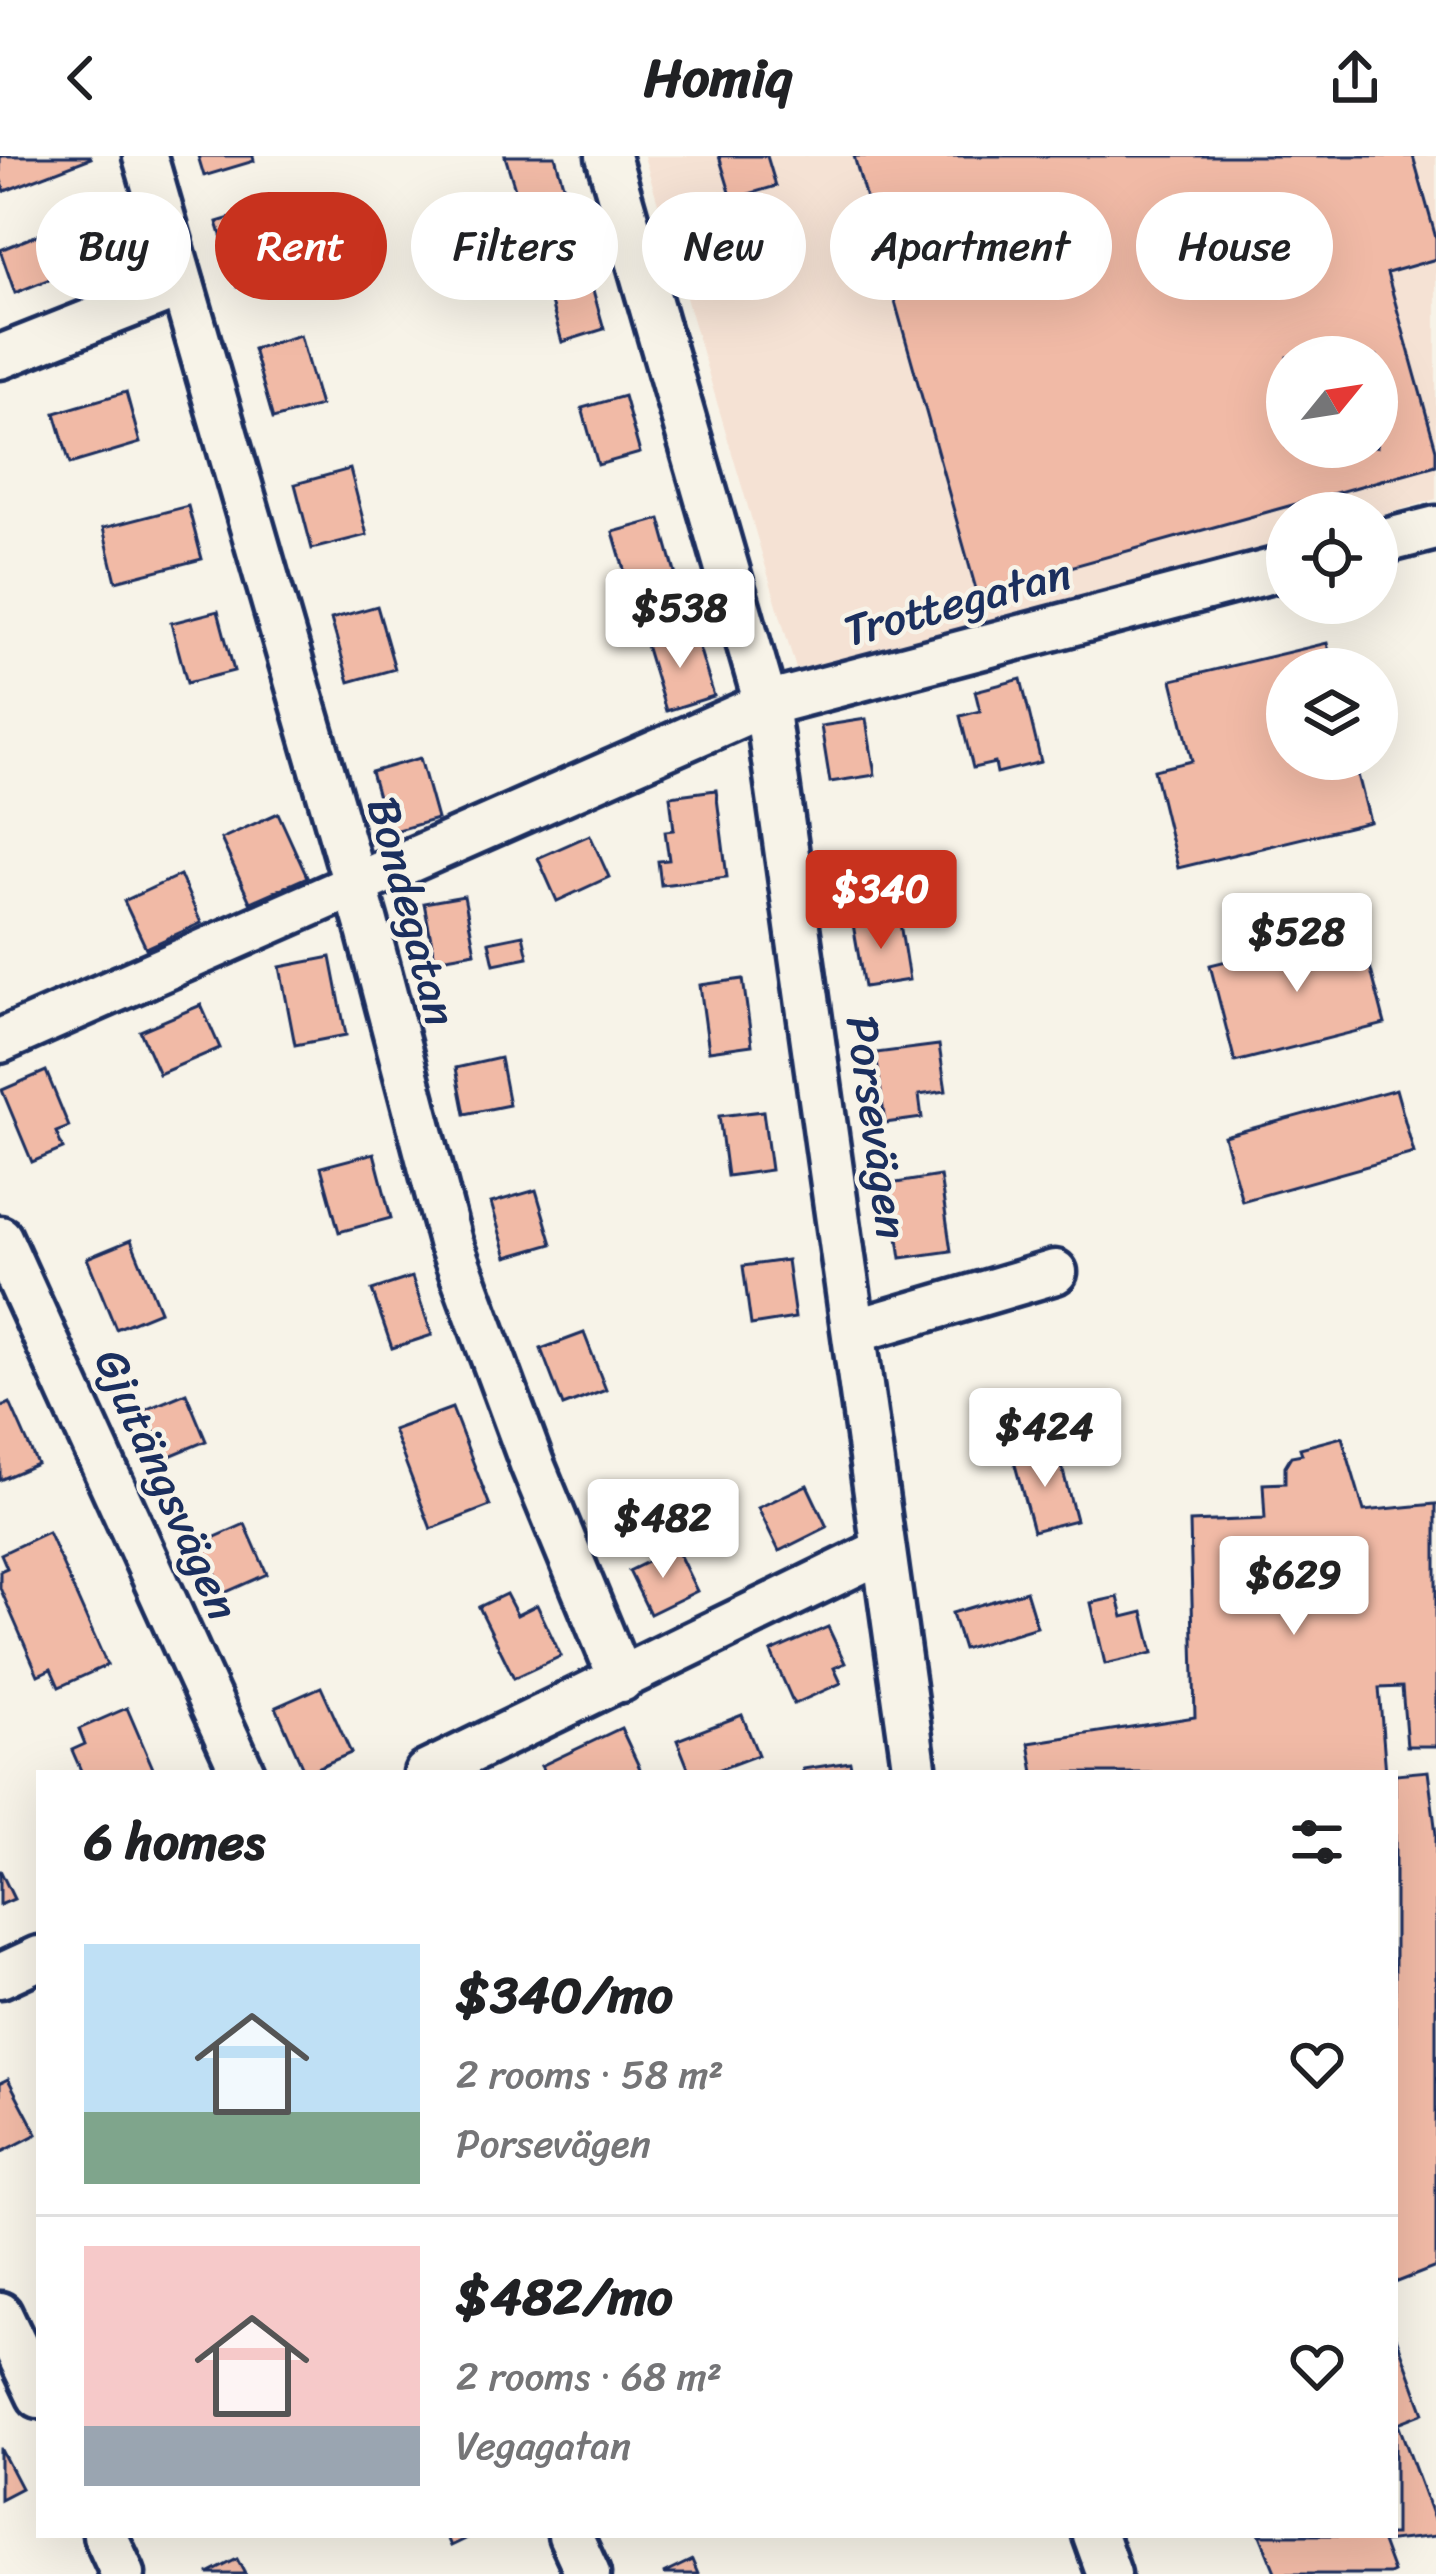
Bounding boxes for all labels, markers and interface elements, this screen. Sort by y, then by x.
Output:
text: Homiq [644,30,792,126]
icon: back [48,45,114,111]
icon: share [1322,45,1388,111]
chip: Buy [36,192,191,300]
chip: Rent [215,192,387,300]
chip: Filters [411,192,618,300]
chip: New [642,192,806,300]
chip: Apartment [830,192,1112,300]
chip: House [1136,192,1333,300]
north arrow [1266,336,1398,468]
map controls [1266,336,1398,780]
button: locate [1266,492,1398,624]
street label: Trottegatan [834,533,1080,671]
pin: $538 [609,569,751,671]
text: $538 [632,573,728,642]
button: layers [1266,648,1398,780]
street label: Bondegatan [343,788,481,1035]
pin: $340 [810,850,952,952]
text: $340 [833,854,929,923]
pin: $528 [1226,893,1368,995]
text: $528 [1249,897,1345,966]
street label: Porsevägen [822,1010,932,1244]
street label: Gjutängsvägen [71,1335,263,1633]
pin: $424 [974,1388,1116,1490]
text: $424 [996,1392,1094,1461]
pin: $482 [592,1479,734,1581]
text: $482 [615,1483,711,1552]
pin: $629 [1223,1536,1365,1638]
text: $629 [1247,1540,1341,1609]
text: 6 homes [84,1797,265,1887]
icon: filters [1284,1809,1350,1875]
text: $340/mo [456,1950,673,2040]
icon: home [180,1992,324,2136]
icon: heart [1284,2031,1350,2097]
text: 2 rooms · 58 m² [456,2040,724,2109]
text: Porsevägen [456,2109,651,2178]
text: $482/mo [456,2252,673,2342]
icon: home [180,2294,324,2438]
icon: heart [1284,2333,1350,2399]
text: 2 rooms · 68 m² [456,2342,722,2411]
text: Vegagatan [456,2411,631,2480]

